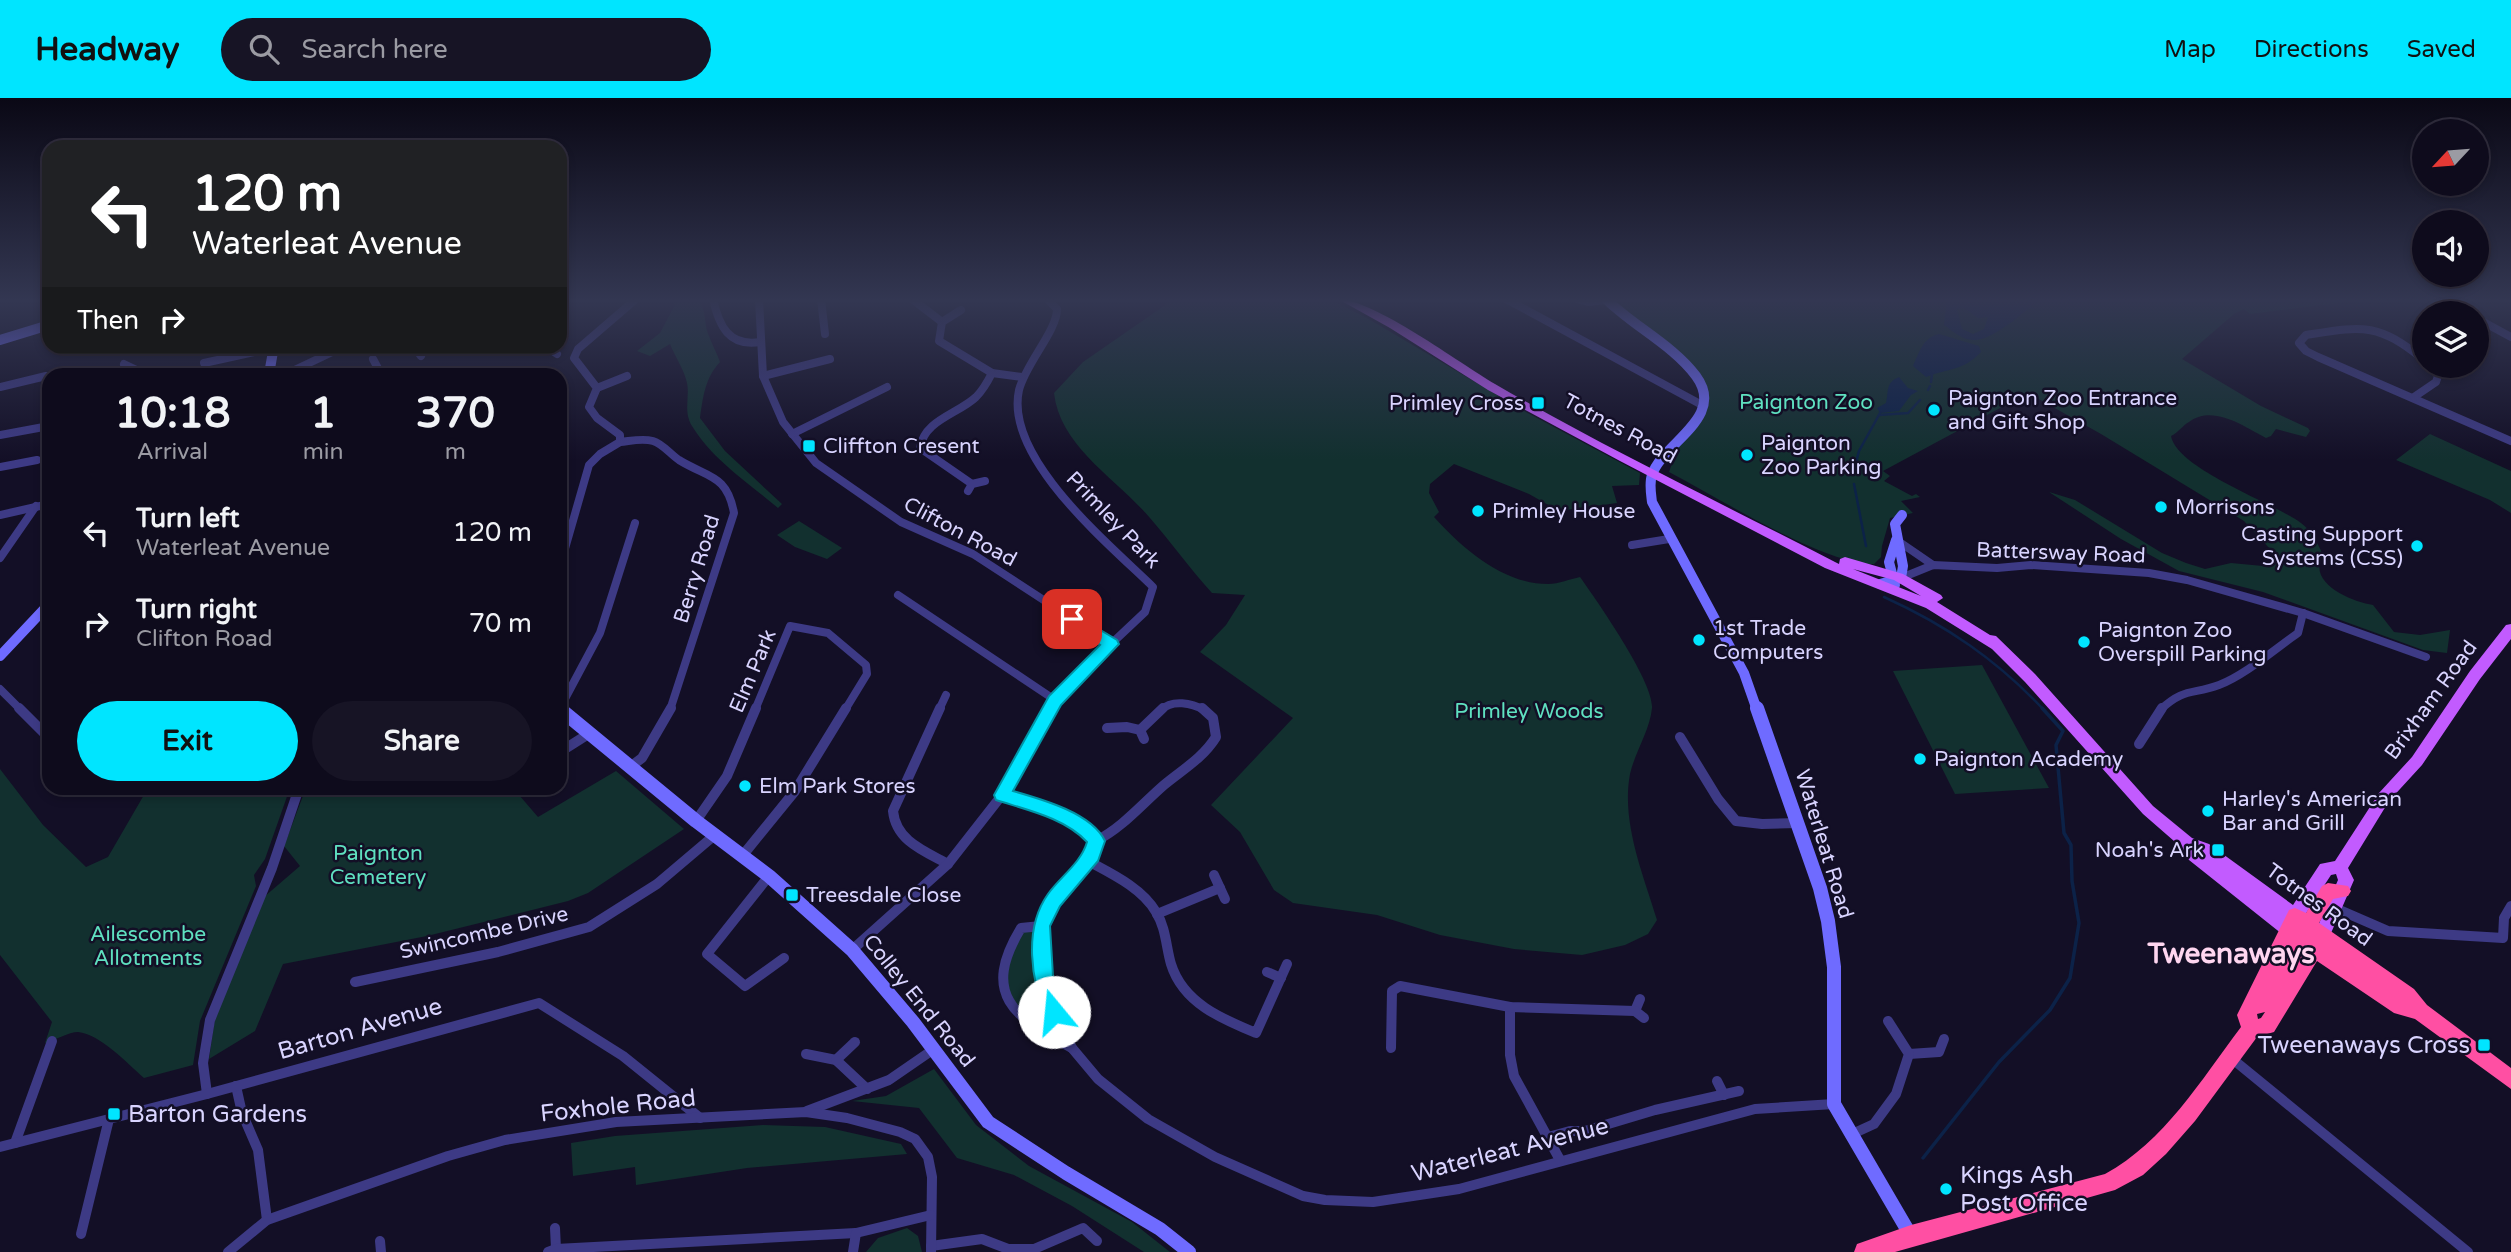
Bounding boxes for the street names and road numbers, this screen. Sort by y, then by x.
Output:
street label: Totnes Road [1559,389,1681,469]
street label: Primley Park [1061,466,1165,574]
street label: Clifton Road [899,492,1021,572]
street label: Berry Road [669,512,725,626]
street label: Battersway Road [1976,538,2146,568]
street label: Elm Park [724,626,782,716]
street label: Brixham Road [2379,636,2483,764]
street label: Waterleat Road [1789,766,1859,922]
street label: Totnes Road [2261,858,2377,952]
street label: Swincombe Drive [397,901,571,965]
street label: Colley End Road [858,930,980,1072]
street label: Barton Avenue [274,992,446,1066]
street label: Foxhole Road [539,1083,697,1129]
street label: Waterleat Avenue [1408,1111,1612,1189]

